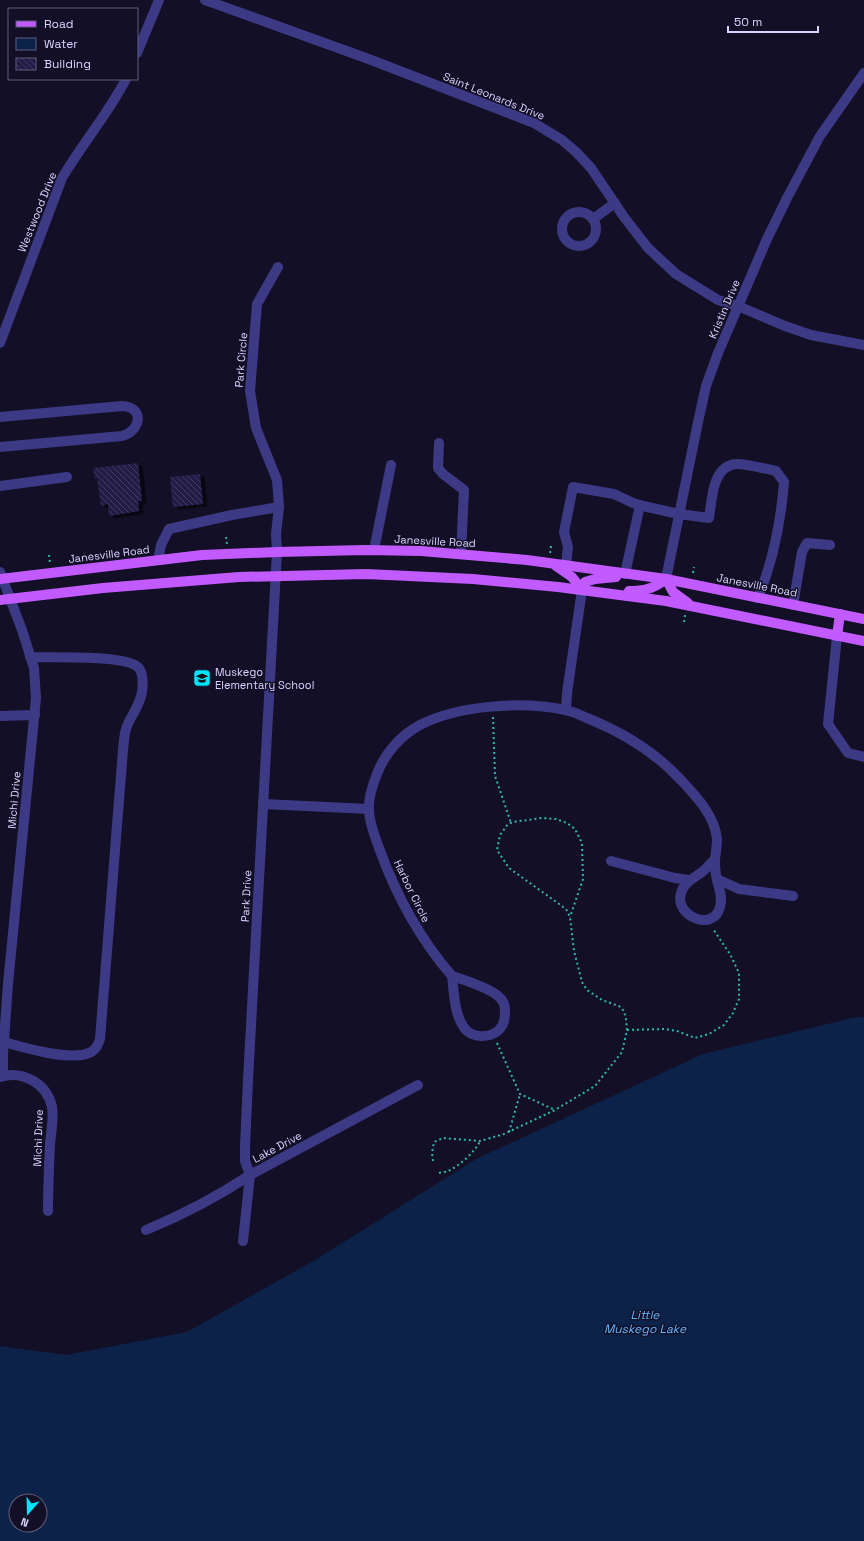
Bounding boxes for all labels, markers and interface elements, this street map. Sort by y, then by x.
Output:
legend [8,8,138,80]
scale bar [728,8,818,34]
text: 50 m [734,14,762,30]
text: Road [44,16,73,32]
text: Water [44,36,78,52]
text: Building [44,56,91,72]
street label: Saint Leonards Drive [441,69,547,123]
street label: Westwood Drive [15,170,59,254]
street label: Kristin Drive [705,277,743,341]
street label: Park Circle [232,332,250,388]
street label: Janesville Road [394,532,476,550]
street label: Janesville Road [68,542,150,566]
street label: Janesville Road [716,570,798,600]
place label: Muskego Elementary School [215,665,314,692]
school or university icon: Muskego Elementary School [192,668,212,688]
street label: Michi Drive [5,771,23,829]
street label: Harbor Circle [391,857,433,925]
street label: Park Drive [238,870,254,922]
street label: Michi Drive [30,1109,46,1167]
street label: Lake Drive [250,1128,304,1166]
water label: Little Muskego Lake [604,1307,687,1337]
north arrow [8,1493,48,1533]
text: N [19,1515,30,1530]

